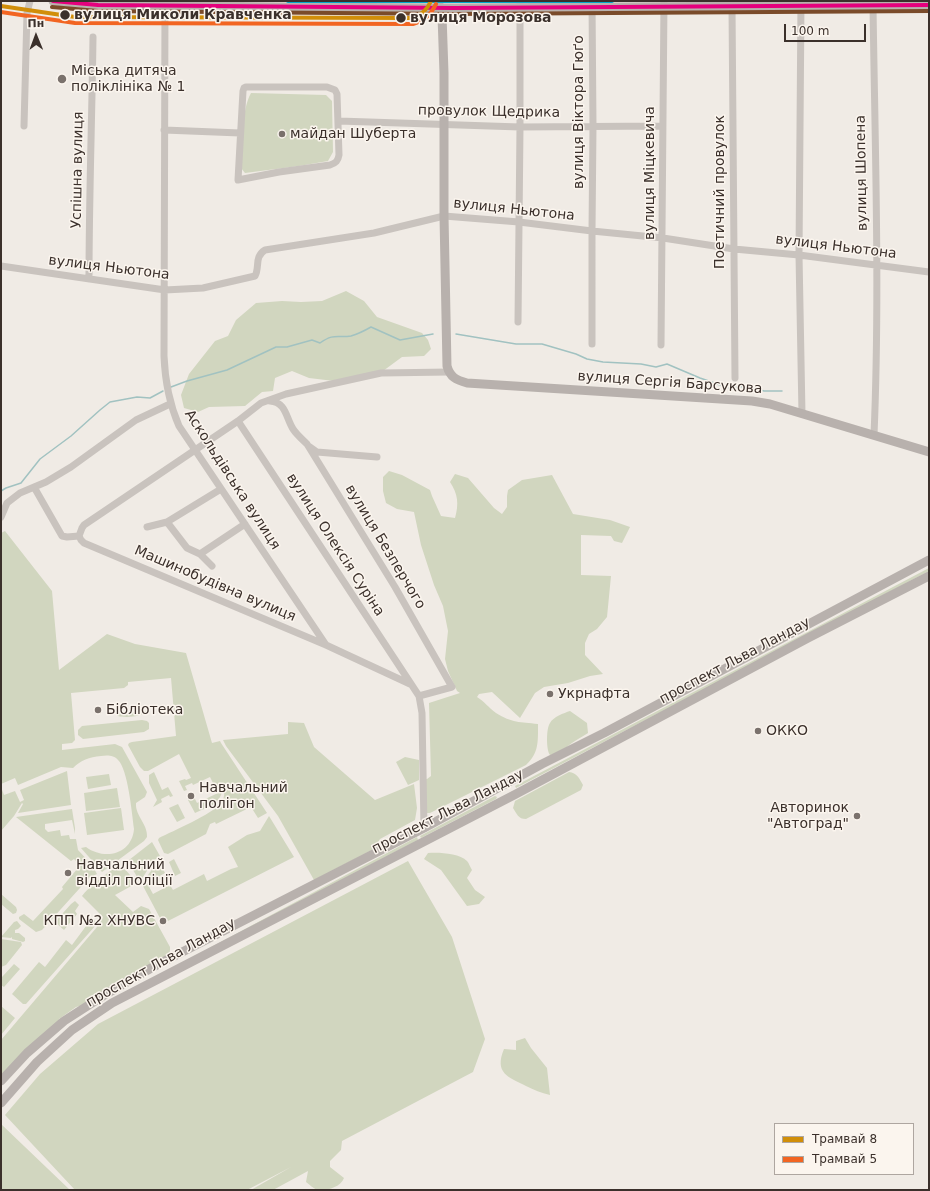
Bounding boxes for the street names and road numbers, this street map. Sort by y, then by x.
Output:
street label: вулиця Віктора Гюґо [571,35,587,189]
street label: провулок Щедрика [418,102,560,122]
street label: вулиця Міцкевича [642,106,658,240]
street label: Успішна вулиця [69,111,87,229]
street label: Поетичний провулок [712,115,728,269]
street label: вулиця Шопена [853,115,871,231]
street label: вулиця Ньютона [452,195,576,225]
street label: вулиця Ньютона [774,231,898,263]
street label: вулиця Ньютона [47,252,171,284]
street label: вулиця Сергія Барсукова [577,368,763,398]
street label: Аскольдівська вулиця [180,407,284,553]
street label: вулиця Олексія Суріна [282,470,388,620]
street label: вулиця Безперчого [341,482,429,612]
street label: Машинобудівна вулиця [132,542,298,626]
street label: проспект Льва Ландау [657,614,813,708]
street label: проспект Льва Ландау [369,766,527,858]
street label: проспект Льва Ландау [83,915,239,1011]

